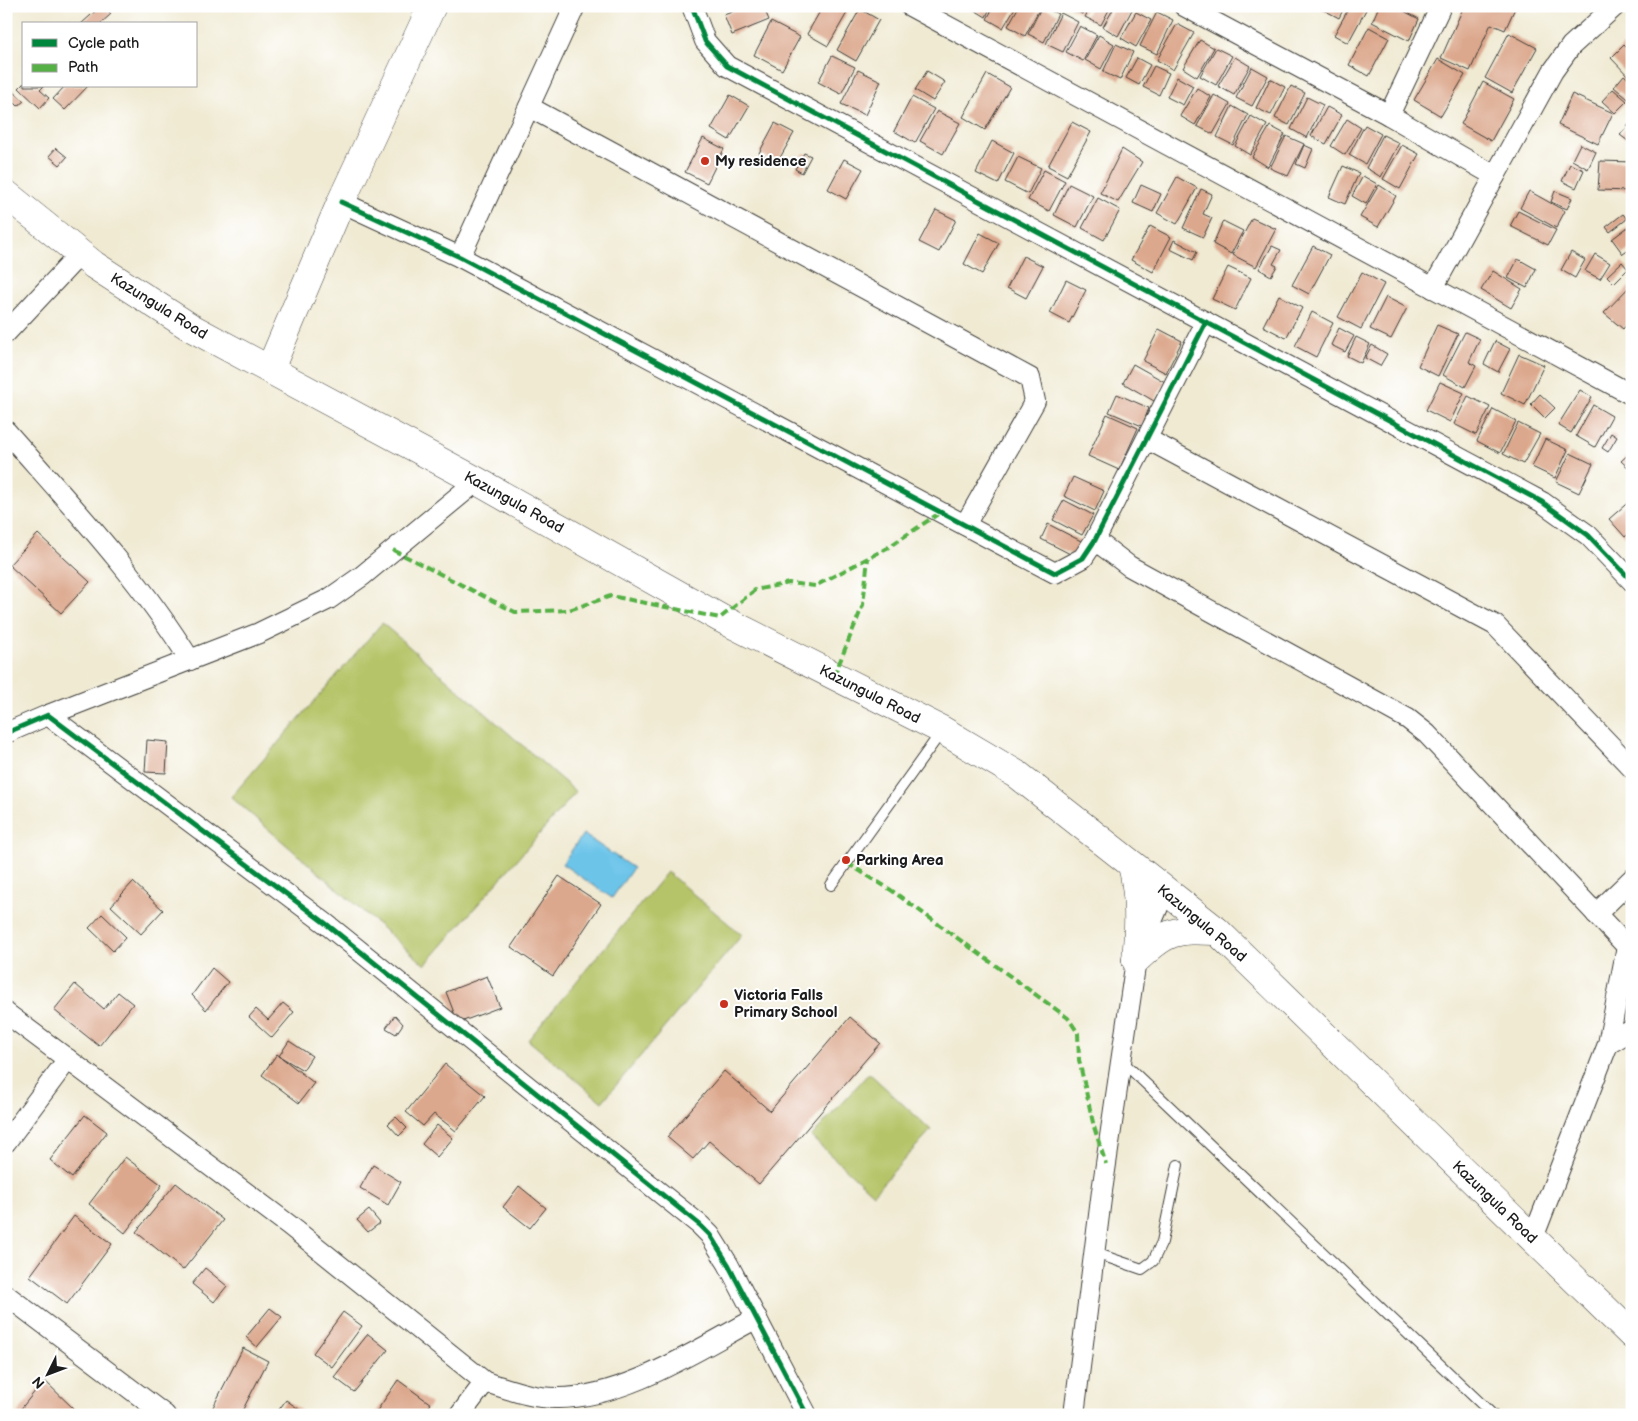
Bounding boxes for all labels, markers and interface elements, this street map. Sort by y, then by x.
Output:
legend [22,22,198,88]
text: Cycle path [68,34,139,53]
text: Path [68,58,98,77]
place label: My residence [715,152,807,171]
marker: My residence [699,155,711,167]
street label: Kazungula Road [107,269,211,344]
street label: Kazungula Road [461,467,567,538]
street label: Kazungula Road [816,661,924,728]
place label: Parking Area [856,851,944,870]
marker: Parking Area [840,854,852,866]
street label: Kazungula Road [1153,880,1250,966]
place label: Victoria Falls Primary School [734,986,838,1022]
marker: Victoria Falls Primary School [718,998,730,1010]
street label: Kazungula Road [1448,1157,1541,1248]
north arrow [22,1348,72,1398]
text: N [29,1373,49,1392]

